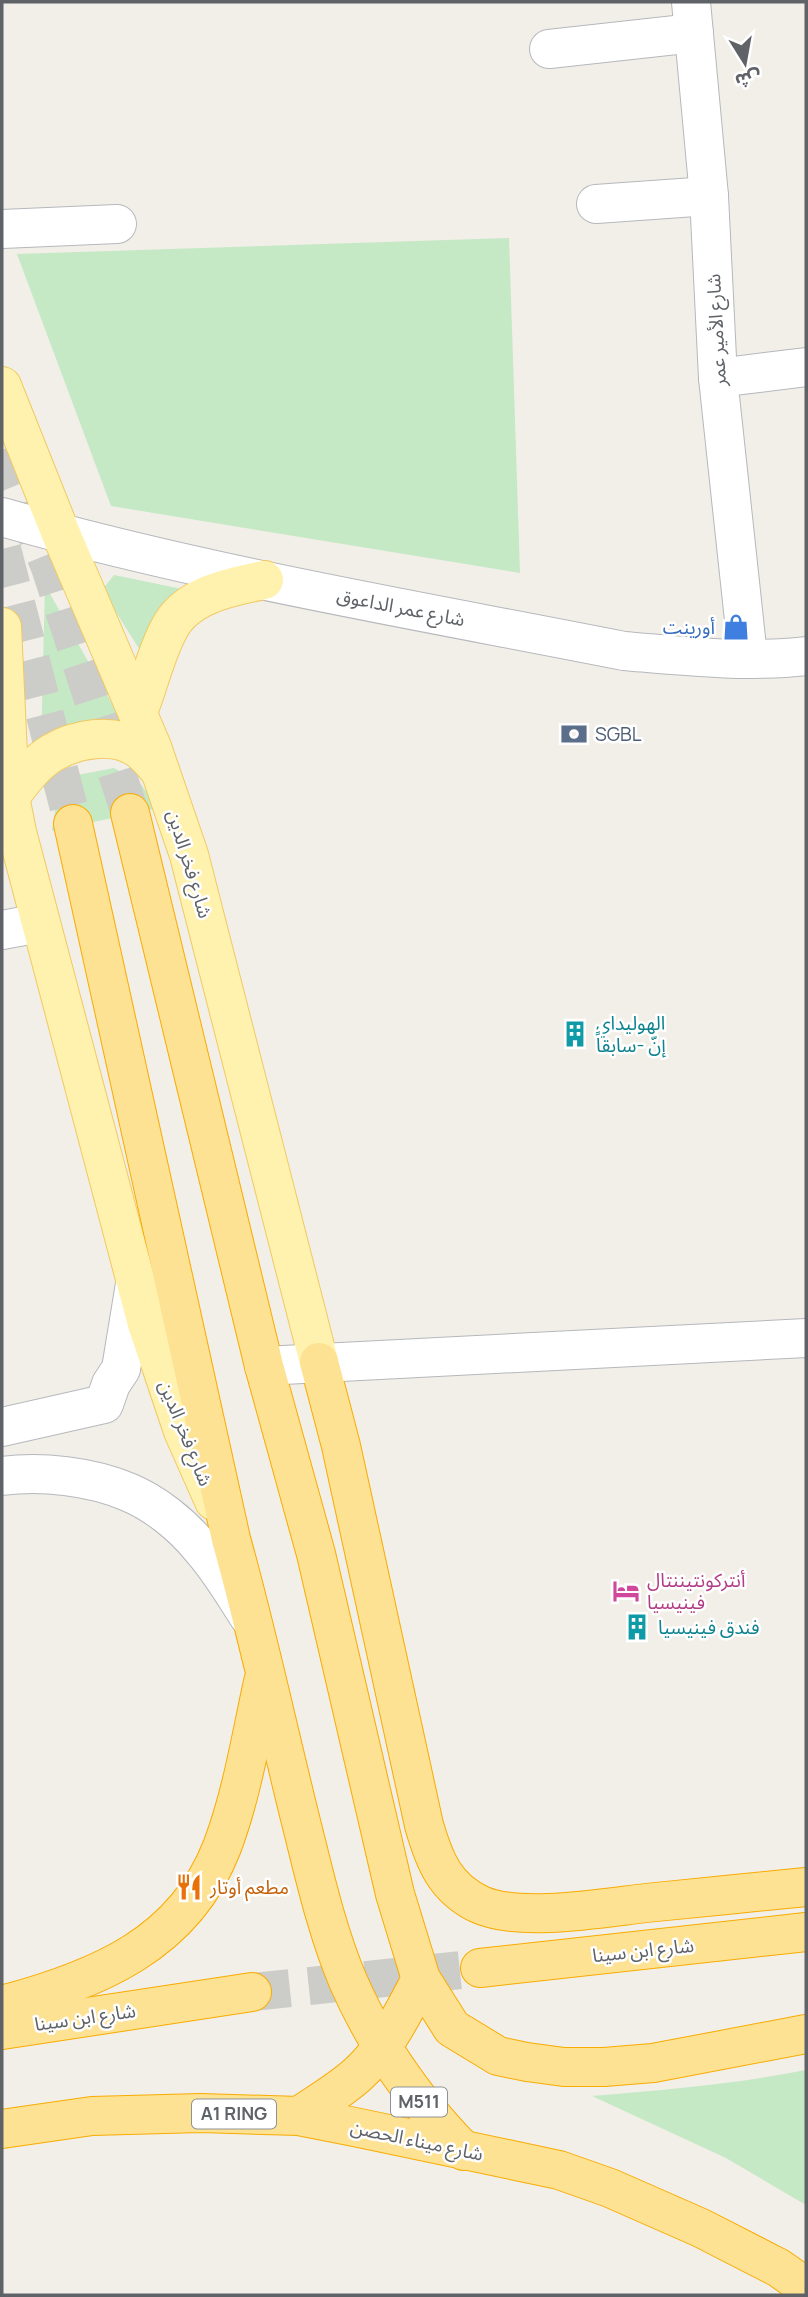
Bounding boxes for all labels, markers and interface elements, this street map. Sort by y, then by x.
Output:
north arrow [710,28,780,98]
text: ش [733,64,764,95]
street label: شارع الأمير عمر [700,273,733,388]
street label: شارع عمر الداعوق [335,582,467,633]
shop icon: أورينت [721,612,751,642]
place label: أورينت [663,614,715,640]
bank icon: SGBL [559,719,589,749]
place label: SGBL [595,721,642,747]
street label: شارع فخر الدين [160,807,219,922]
place label: الهوليداي إنّ -سابقاً [595,1010,667,1058]
building icon: الهوليداي إنّ -سابقاً [560,1019,590,1049]
street label: شارع فخر الدين [152,1376,219,1490]
place label: أنتركونتيننتال فينيسيا [647,1567,746,1615]
hotel icon: أنتركونتيننتال فينيسيا [611,1576,641,1606]
building icon: فندق فينيسيا [622,1612,652,1642]
place label: فندق فينيسيا [658,1614,760,1640]
restaurant icon: مطعم أوتار [174,1872,204,1902]
place label: مطعم أوتار [209,1874,289,1902]
street label: شارع ابن سينا [591,1932,695,1969]
street label: شارع ابن سينا [33,1997,138,2038]
road number: M511 [391,2088,447,2116]
road number: A1 RING [192,2100,276,2128]
street label: شارع ميناء الحصن [348,2113,486,2168]

